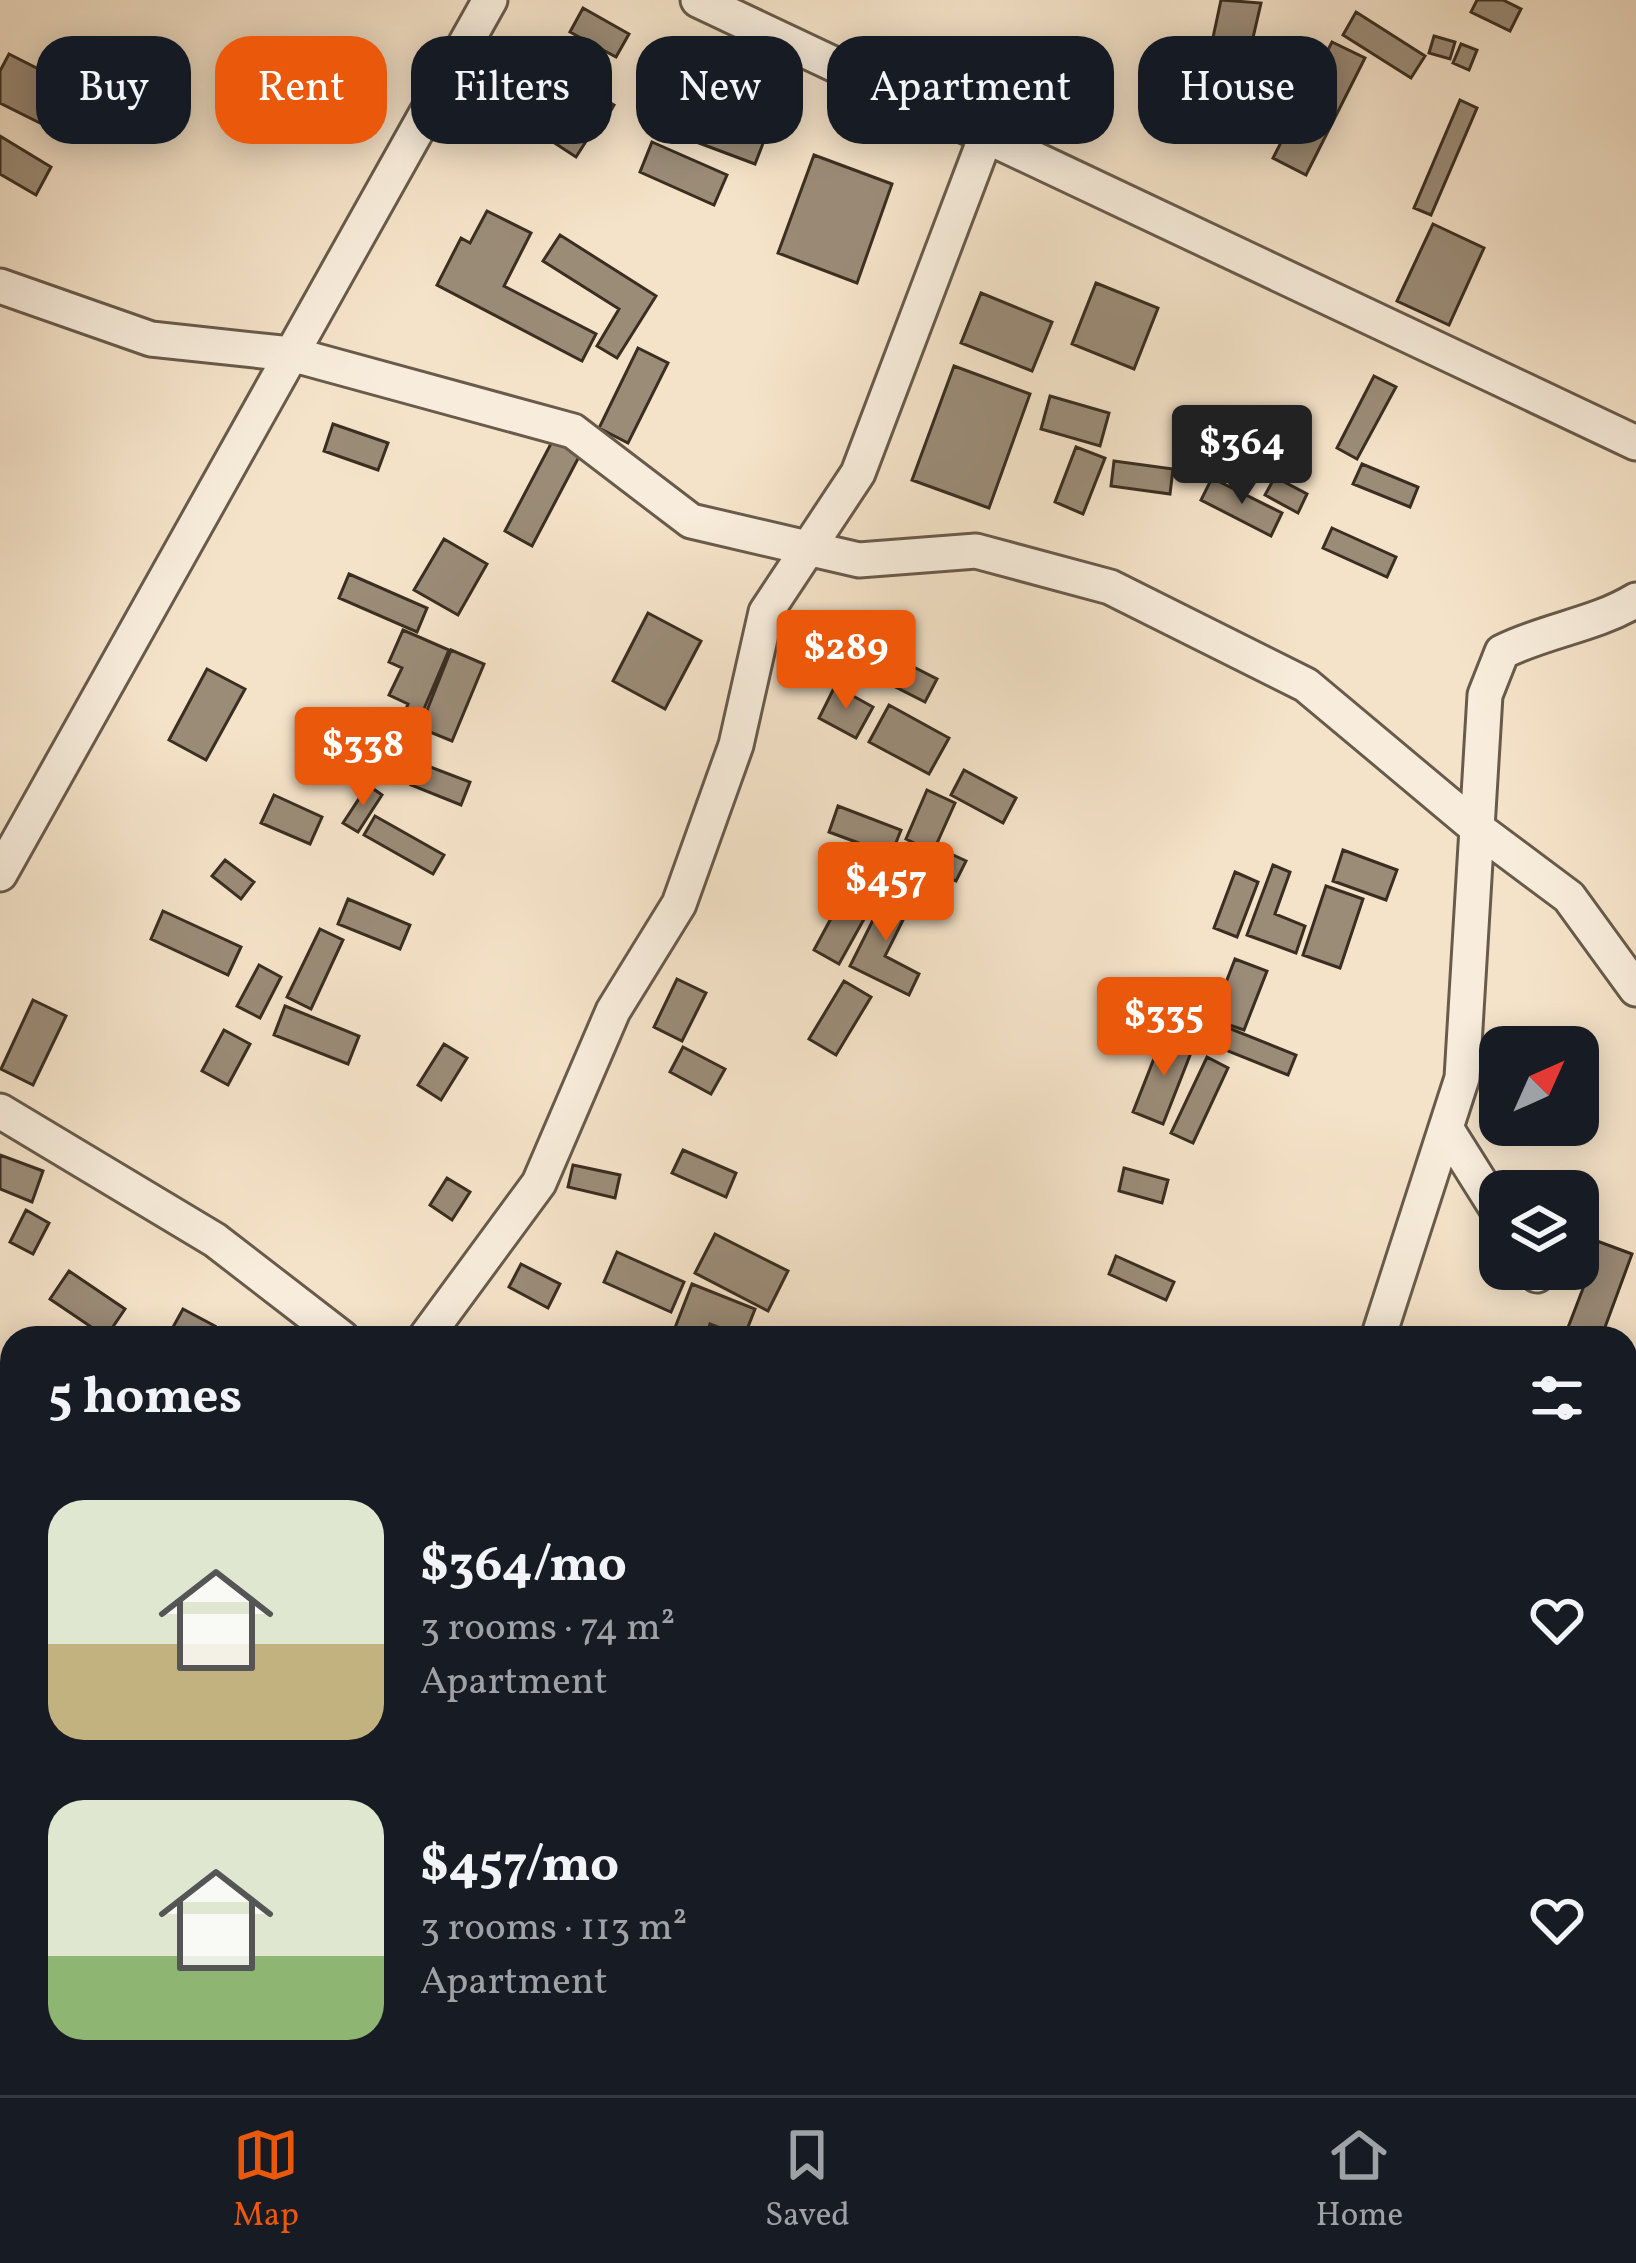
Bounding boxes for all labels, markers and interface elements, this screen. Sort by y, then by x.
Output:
chip: Buy [36,36,191,144]
chip: Rent [215,36,387,144]
chip: Filters [411,36,612,144]
chip: New [636,36,803,144]
chip: Apartment [827,36,1114,144]
chip: House [1138,36,1337,144]
pin: $364 [1171,405,1313,507]
text: $364 [1199,417,1285,471]
pin: $289 [775,610,917,712]
text: $289 [804,622,888,676]
pin: $338 [292,707,434,809]
text: $338 [322,719,404,773]
pin: $457 [815,842,957,944]
text: $457 [845,854,927,908]
pin: $335 [1093,977,1235,1079]
text: $335 [1124,989,1204,1043]
north arrow [1479,1026,1599,1146]
map controls [1479,1026,1599,1290]
button: layers [1479,1170,1599,1290]
text: 5 homes [48,1363,242,1434]
icon: filters [1524,1365,1590,1431]
text: $364/mo [420,1531,627,1602]
icon: home [144,1548,288,1692]
icon: heart [1524,1587,1590,1653]
text: 3 rooms · 74 m² [420,1602,675,1656]
text: Apartment [420,1656,608,1710]
text: $457/mo [420,1831,619,1902]
icon: home [144,1848,288,1992]
icon: heart [1524,1887,1590,1953]
text: 3 rooms · 113 m² [420,1902,687,1956]
text: Apartment [420,1956,608,2010]
tab: Map [233,2122,299,2240]
tab: Saved [765,2122,850,2240]
tab: Home [1316,2122,1403,2240]

